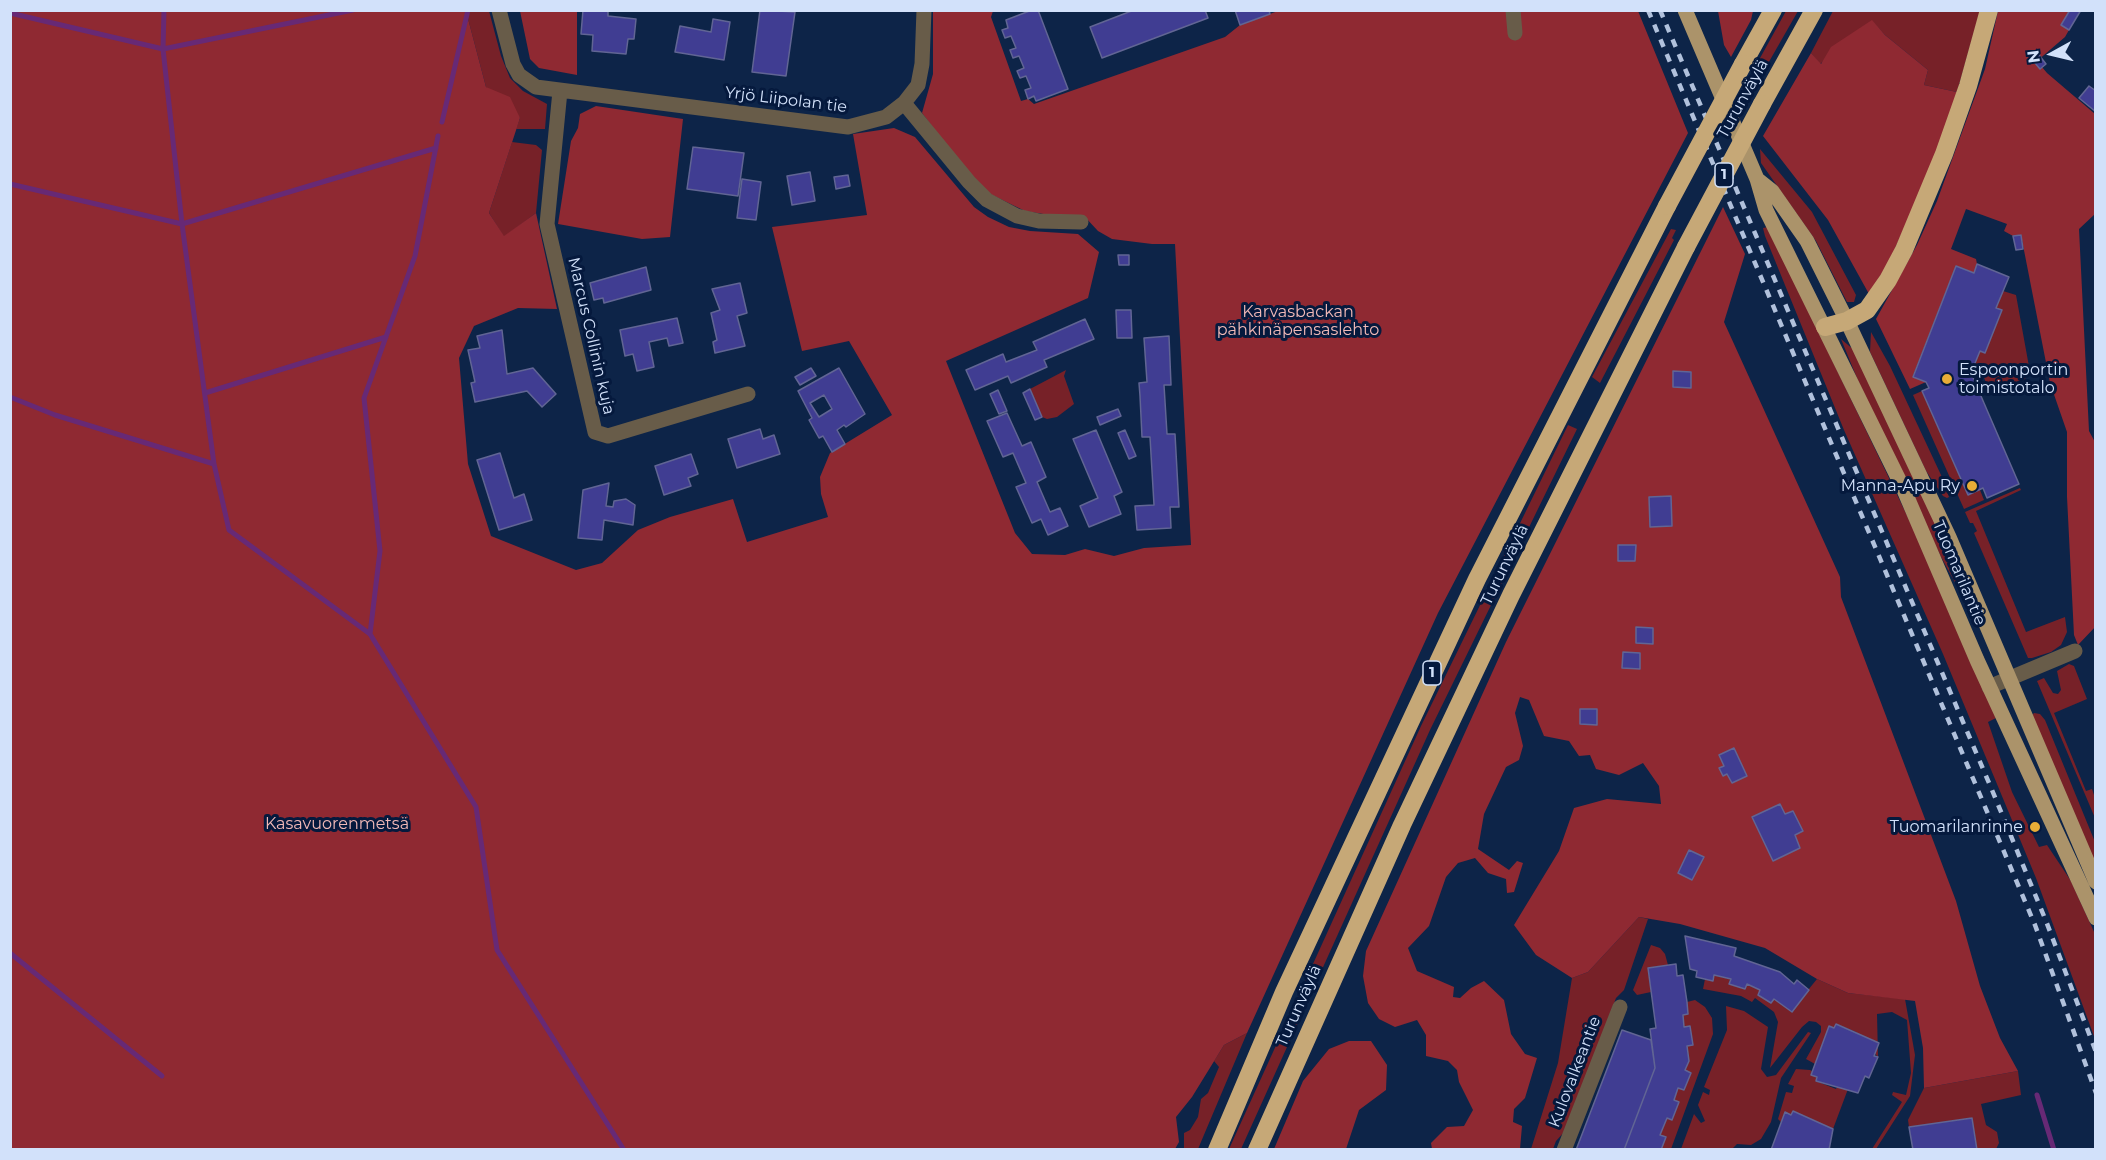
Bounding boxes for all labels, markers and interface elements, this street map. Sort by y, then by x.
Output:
north arrow [2022,24,2082,84]
text: N [2023,49,2044,64]
street label: Turunväylä [1713,56,1773,142]
street label: Yrjö Liipolan tie [724,83,848,117]
road number: 1 [1715,163,1733,187]
street label: Marcus Collinin kuja [564,256,618,416]
park label: Karvasbackan pähkinäpensaslehto [1217,302,1379,340]
place label: Espoonportin toimistotalo [1959,360,2068,398]
marker: Espoonportin toimistotalo [1940,372,1954,386]
place label: Manna-Apu Ry [1841,476,1960,496]
marker: Manna-Apu Ry [1965,479,1979,493]
street label: Tuomarilantie [1928,518,1990,628]
street label: Turunväylä [1477,521,1533,609]
road number: 1 [1423,661,1441,685]
park label: Kasavuorenmetsä [265,814,409,834]
place label: Tuomarilanrinne [1890,817,2023,837]
marker: Tuomarilanrinne [2028,820,2042,834]
street label: Turunväylä [1272,962,1326,1050]
street label: Kulovalkeantie [1545,1014,1605,1130]

